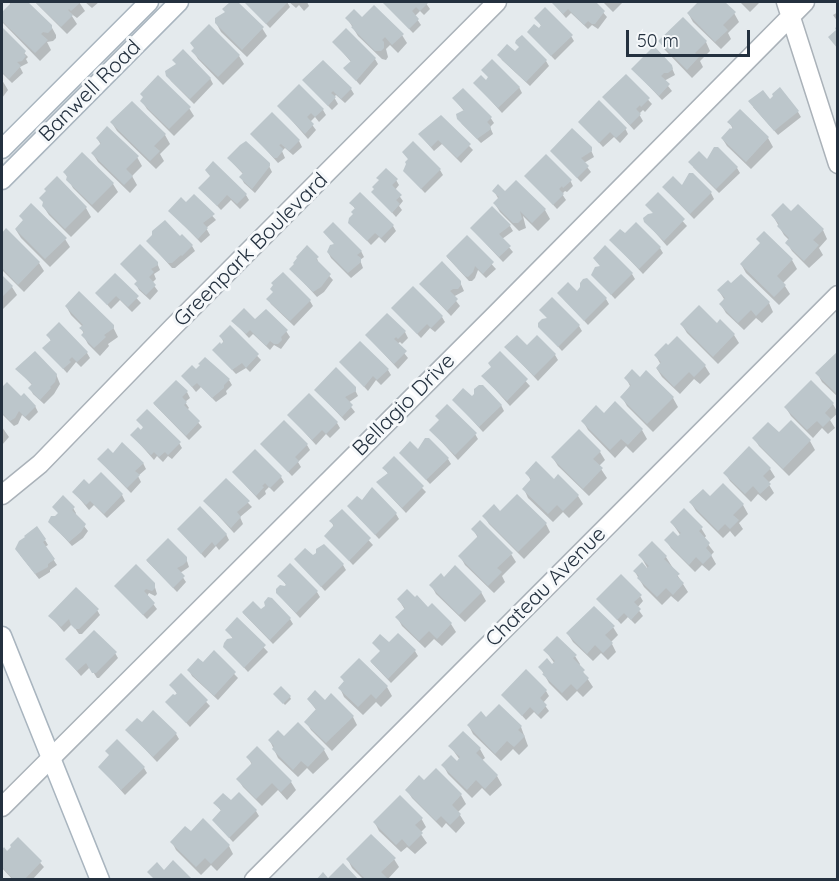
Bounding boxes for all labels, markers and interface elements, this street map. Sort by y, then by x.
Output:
scale bar [629,18,754,56]
text: 50 m [637,29,679,52]
street label: Banwell Road [34,35,146,147]
street label: Greenpark Boulevard [169,168,333,332]
street label: Bellagio Drive [348,349,460,461]
street label: Chateau Avenue [481,522,611,652]

